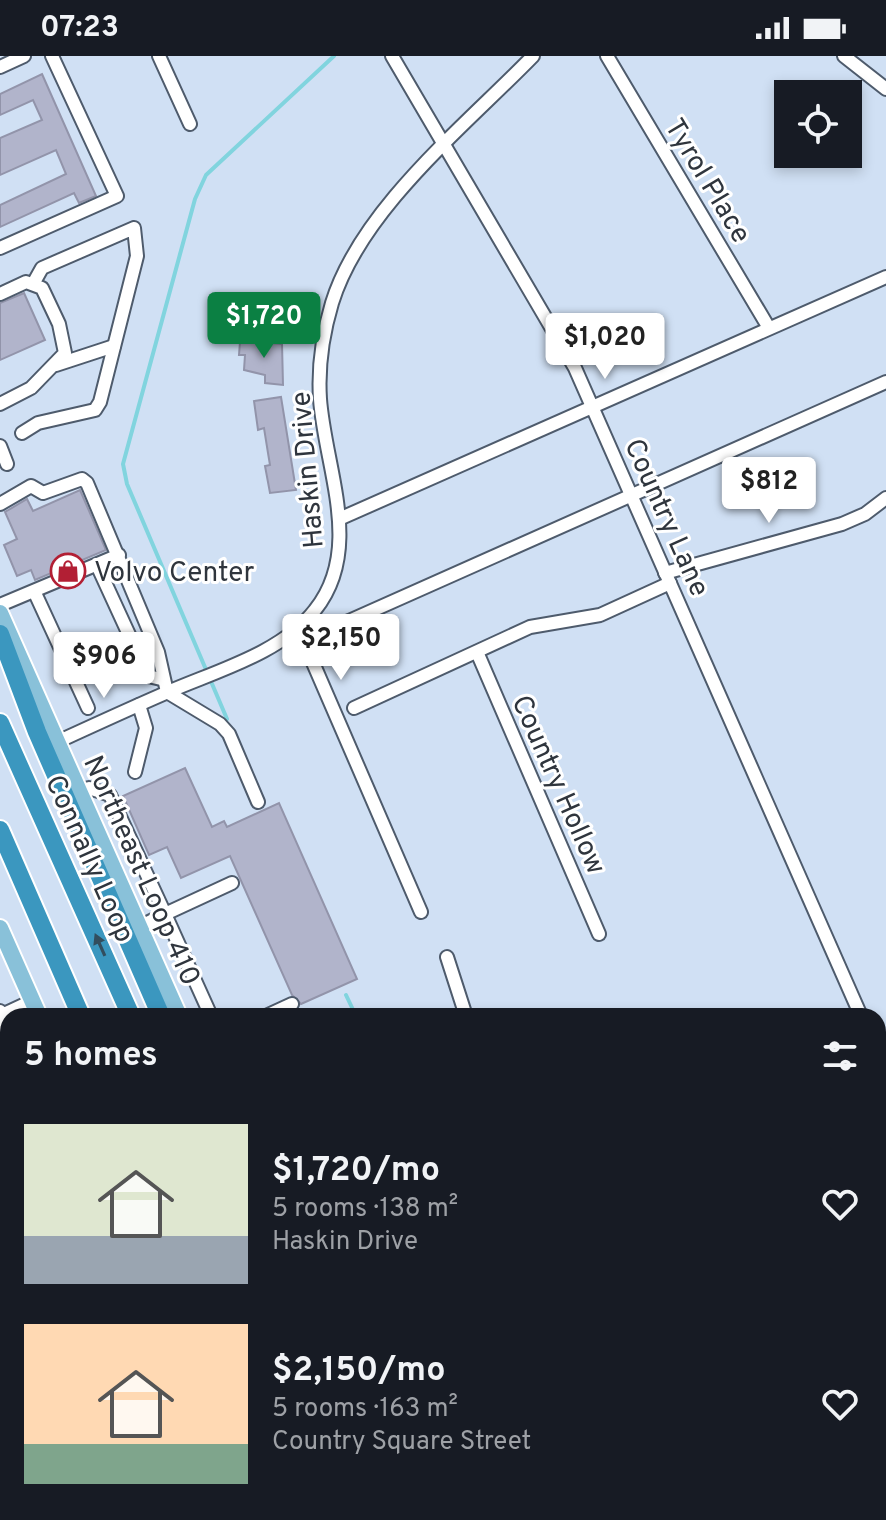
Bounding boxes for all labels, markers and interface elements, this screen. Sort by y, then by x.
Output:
text: 07:23 [40,10,119,47]
map controls [774,80,862,168]
button: locate [774,80,862,168]
street label: Tyrol Place [655,113,758,251]
pin: $1,720 [199,292,329,360]
text: $1,720 [225,301,303,334]
pin: $1,020 [540,313,670,381]
text: $1,020 [564,322,646,355]
street label: Haskin Drive [284,390,334,550]
street label: Country Lane [614,434,716,603]
pin: $812 [722,457,816,525]
text: $812 [740,466,798,499]
shop icon: Volvo Center [49,552,87,590]
place label: Volvo Center [94,556,255,592]
pin: $2,150 [276,614,406,682]
text: $2,150 [300,623,382,656]
pin: $906 [57,632,151,700]
text: $906 [72,641,136,674]
street label: Country Hollow [502,690,613,880]
street label: Northeast Loop 410 [73,751,207,992]
street label: Connally Loop [35,770,141,949]
one-way arrow [93,933,106,957]
icon: filters [818,1034,862,1078]
text: 5 homes [24,1035,158,1078]
text: $1,720/mo [272,1150,440,1193]
icon: home [88,1156,184,1252]
icon: heart [818,1182,862,1226]
text: 5 rooms · 138 m² [272,1193,458,1226]
text: Haskin Drive [272,1226,418,1259]
text: $2,150/mo [272,1350,445,1393]
icon: home [88,1356,184,1452]
icon: heart [818,1382,862,1426]
text: 5 rooms · 163 m² [272,1393,458,1426]
text: Country Square Street [272,1426,531,1459]

